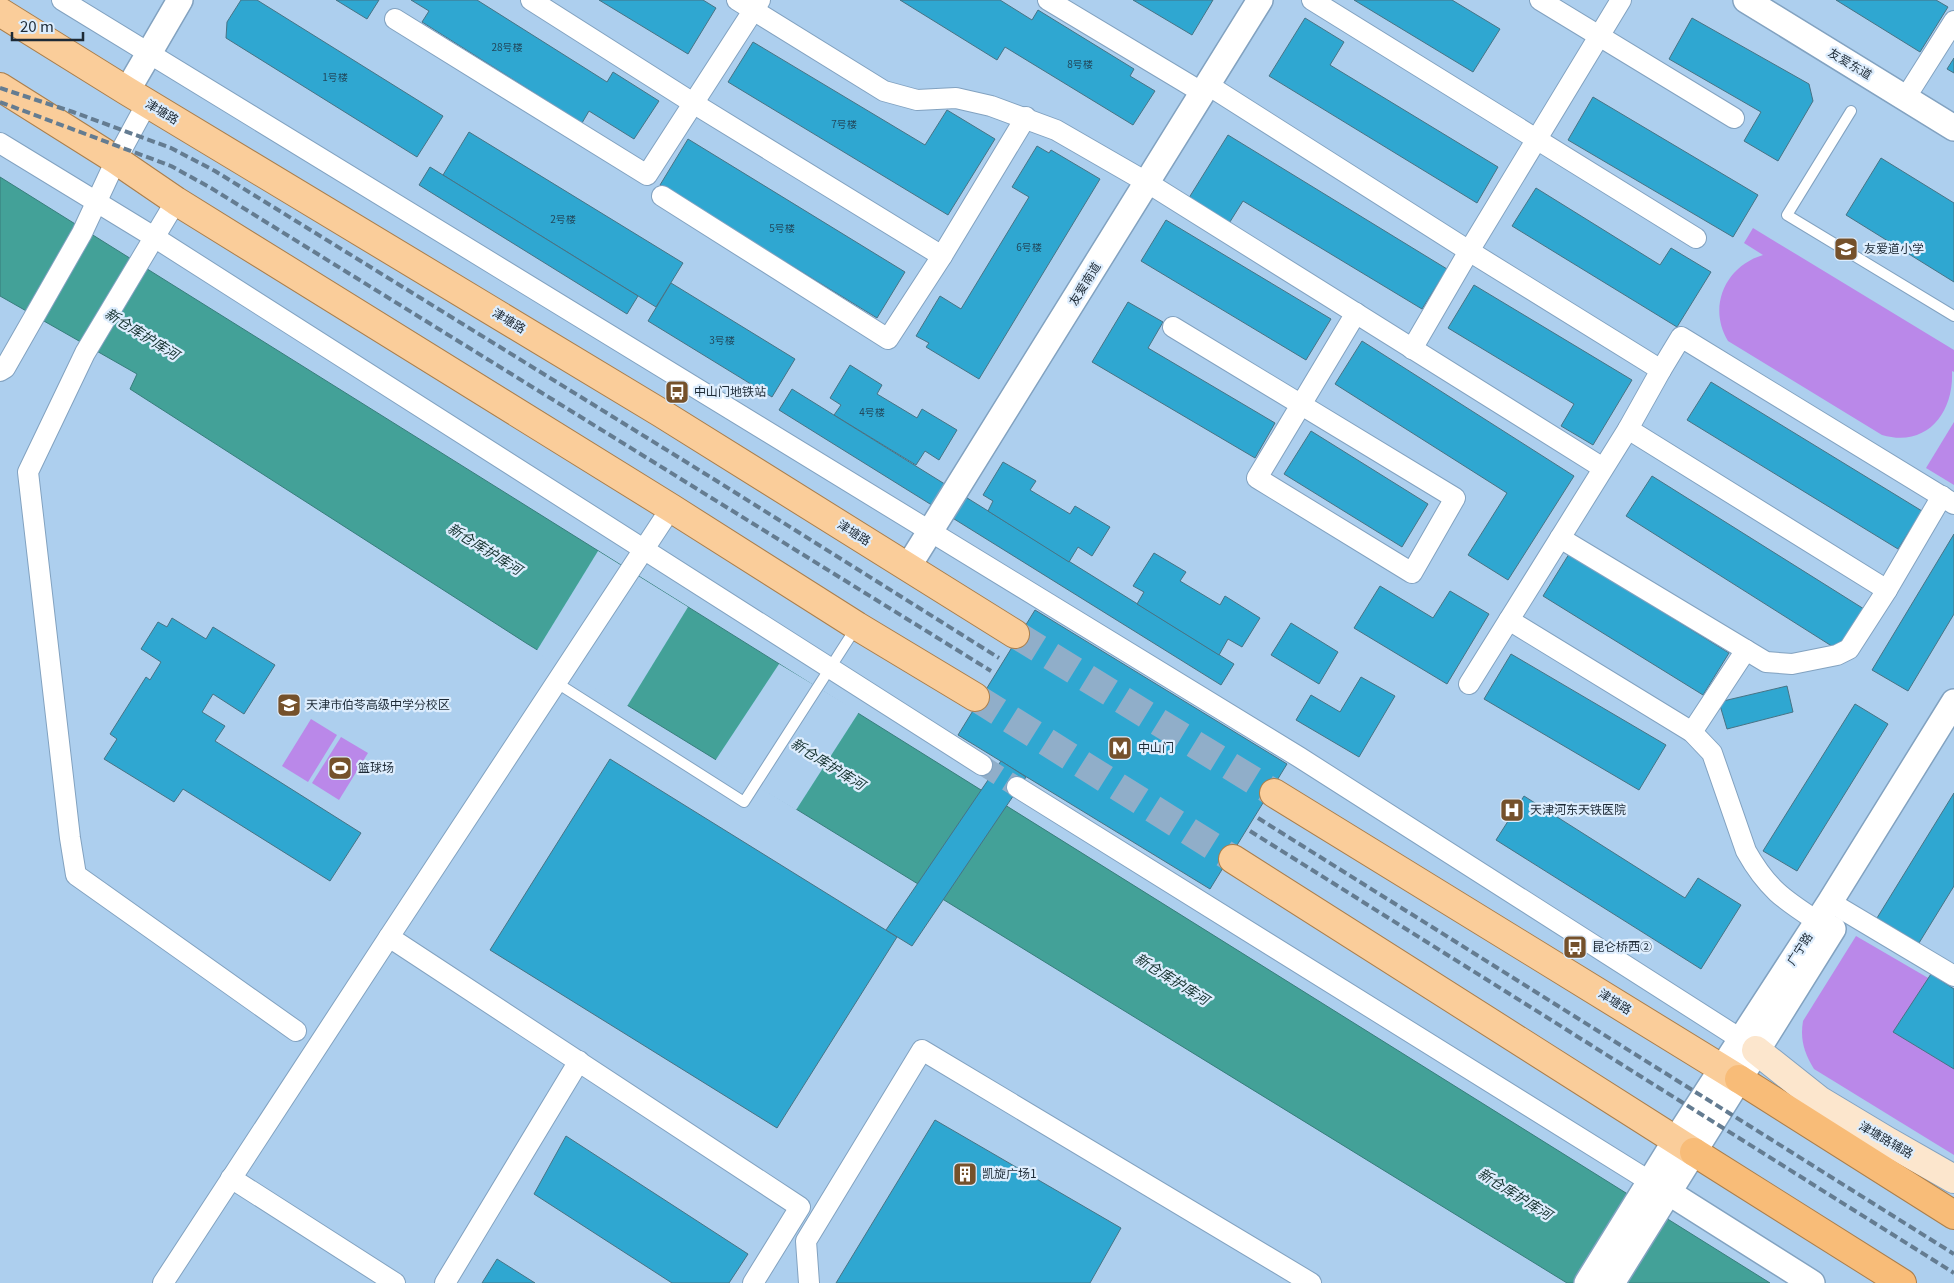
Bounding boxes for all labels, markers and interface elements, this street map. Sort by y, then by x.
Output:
scale bar [12,10,84,42]
text: 20 m [20,15,54,36]
house number: 28号楼 [491,39,523,54]
street label: 友爱东道 [1826,43,1876,82]
house number: 8号楼 [1067,56,1093,71]
house number: 1号楼 [322,69,348,84]
street label: 津塘路 [143,94,183,127]
house number: 7号楼 [831,116,857,131]
house number: 2号楼 [550,211,576,226]
house number: 5号楼 [769,220,795,235]
school or university icon: 友爱道小学 [1833,236,1859,262]
house number: 6号楼 [1016,239,1042,254]
place label: 友爱道小学 [1864,239,1924,256]
street label: 友爱南道 [1064,258,1104,308]
water label: 新仓库护库河 [102,302,186,365]
street label: 津塘路 [490,303,530,336]
house number: 3号楼 [709,332,735,347]
bus stop icon: 中山门地铁站 [664,379,690,405]
place label: 中山门地铁站 [694,382,766,399]
house number: 4号楼 [859,404,885,419]
street label: 津塘路 [835,515,875,548]
water label: 新仓库护库河 [445,517,529,580]
school or university icon: 天津市伯苓高级中学分校区 [276,692,302,718]
place label: 天津市伯苓高级中学分校区 [306,695,450,712]
water label: 新仓库护库河 [788,732,872,795]
metro station icon: 中山门 [1107,735,1133,761]
place label: 中山门 [1138,738,1174,755]
sports icon: 篮球场 [327,755,353,781]
place label: 篮球场 [358,758,394,775]
hospital icon: 天津河东天铁医院 [1499,797,1525,823]
place label: 天津河东天铁医院 [1530,800,1626,817]
street label: 广宁路 [1782,928,1816,968]
bus stop icon: 昆仑桥西② [1562,934,1588,960]
place label: 昆仑桥西② [1592,937,1652,954]
water label: 新仓库护库河 [1132,947,1216,1010]
street label: 津塘路 [1596,984,1636,1017]
street label: 津塘路辅路 [1857,1116,1917,1161]
building icon: 凯旋广场1 [952,1161,978,1187]
water label: 新仓库护库河 [1475,1162,1559,1225]
place label: 凯旋广场1 [982,1164,1037,1181]

